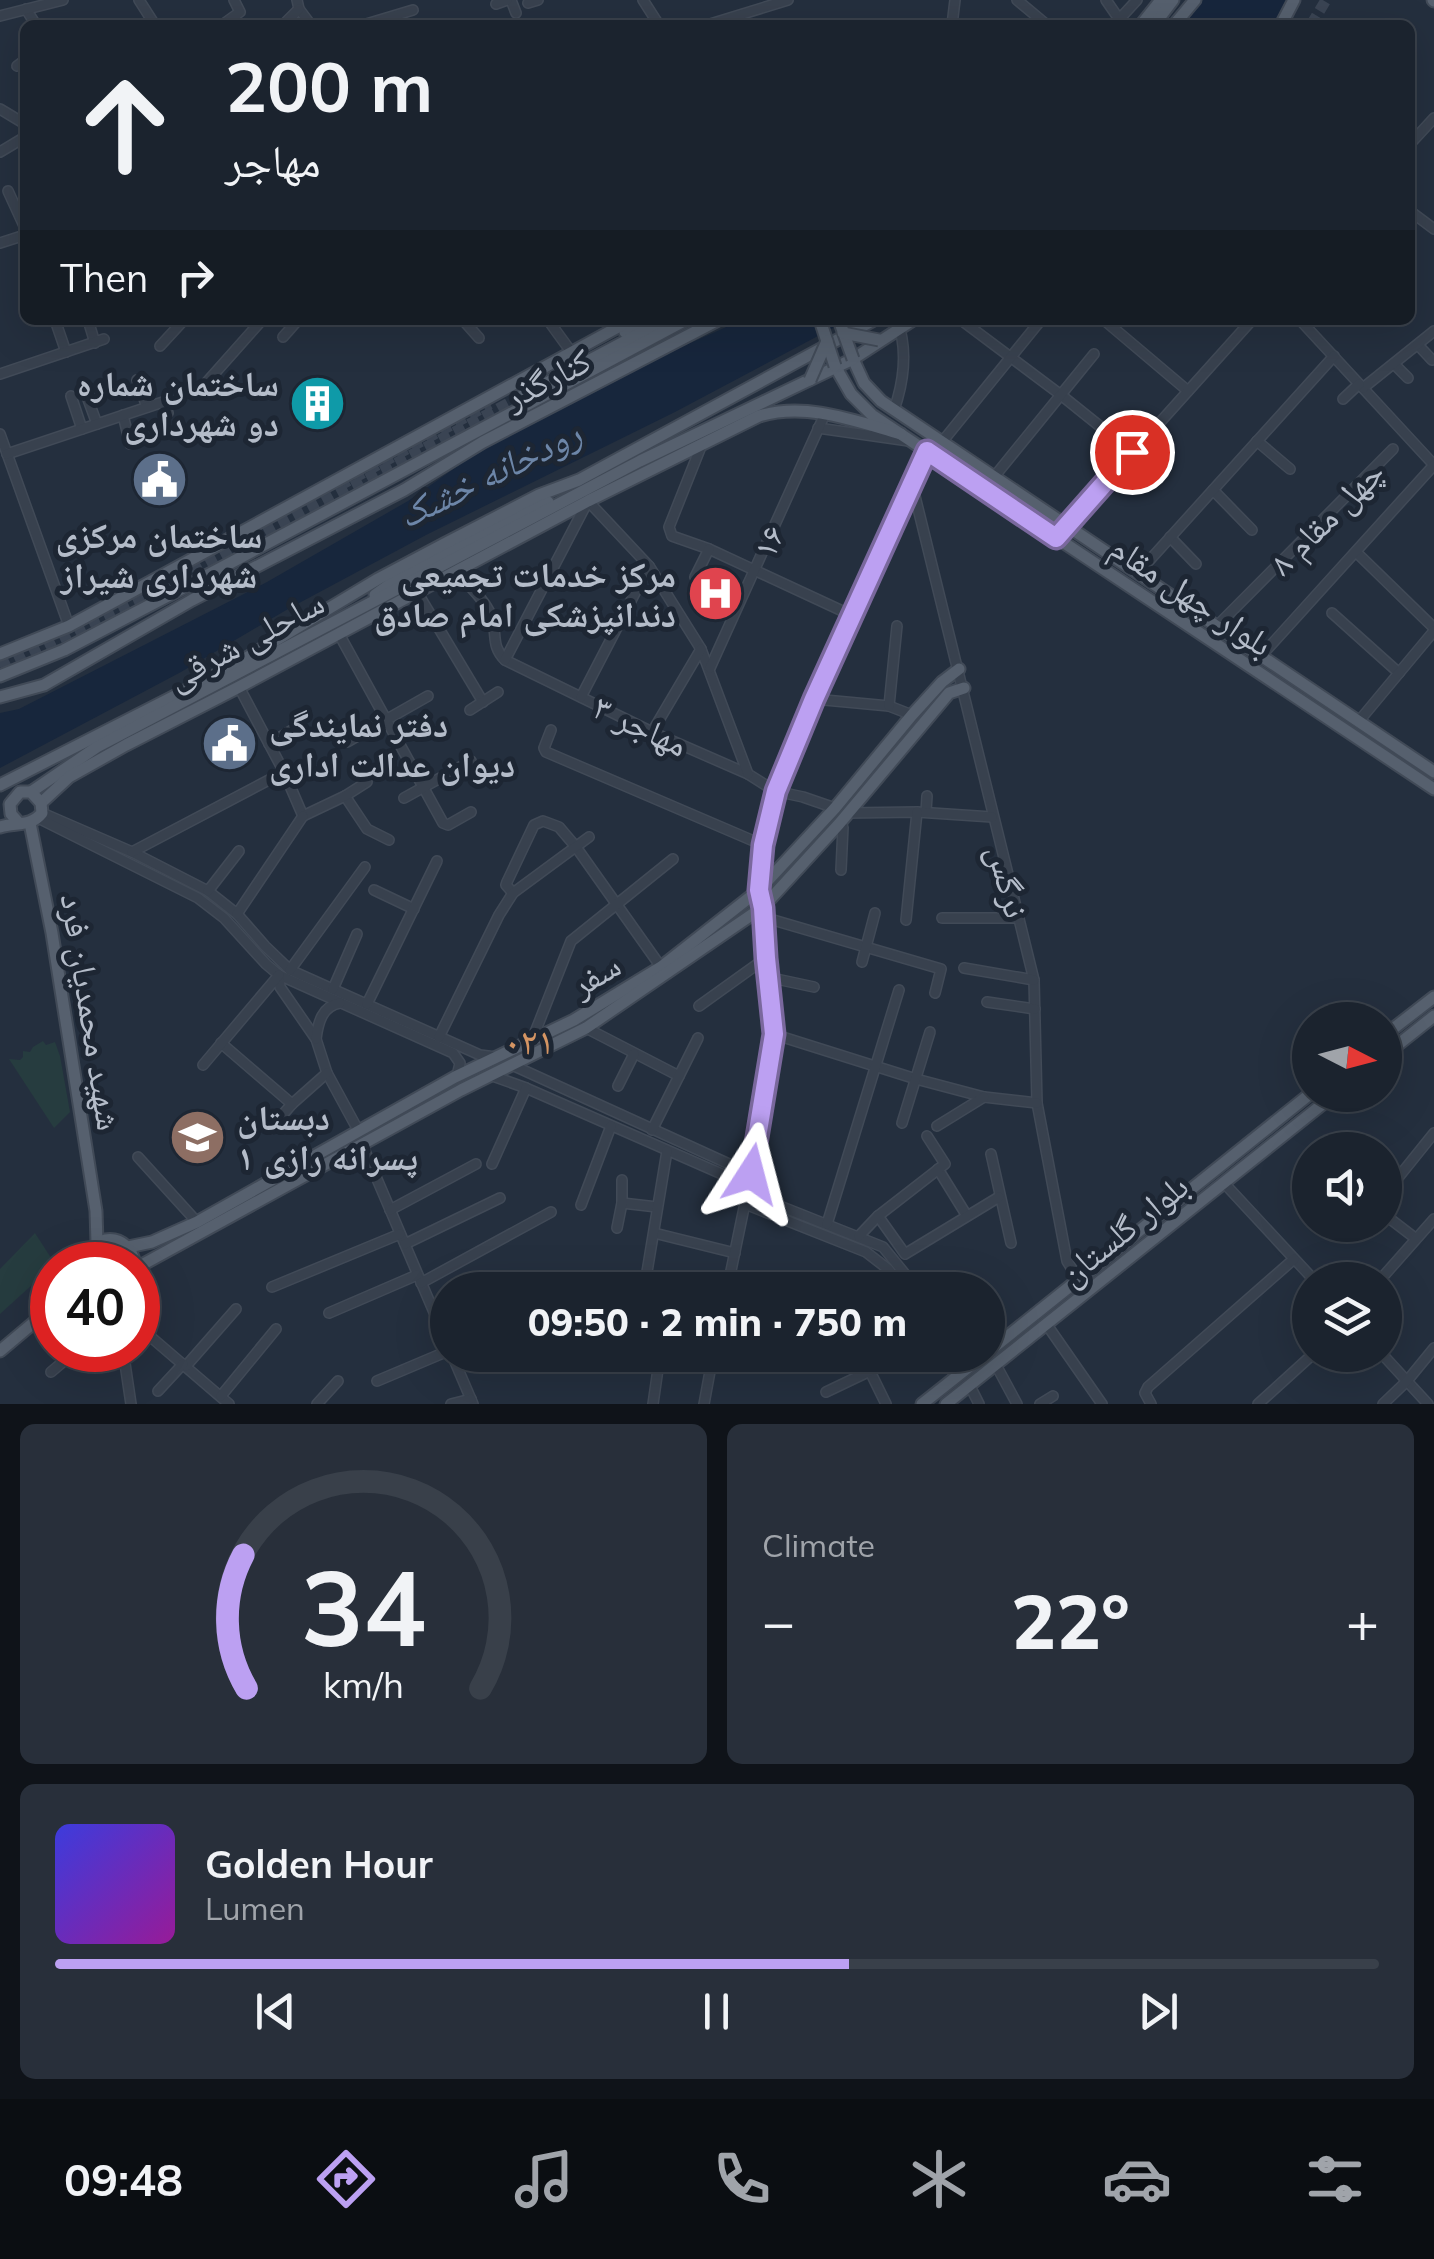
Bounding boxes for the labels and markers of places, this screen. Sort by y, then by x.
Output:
place label: ساختمان شماره دو شهرداری [77,361,279,445]
building icon: ساختمان شماره دو شهرداری [288,373,348,433]
pin [1090,410,1175,495]
public building icon: ساختمان مرکزی شهرداری شیراز [129,449,189,509]
place label: ساختمان مرکزی شهرداری شیراز [55,513,263,597]
place label: مرکز خدمات تجمیعی دندانپزشکی امام صادق [374,552,676,639]
hospital icon: مرکز خدمات تجمیعی دندانپزشکی امام صادق [685,564,745,624]
place label: دفتر نمایندگی دیوان عدالت اداری [269,702,515,786]
public building icon: دفتر نمایندگی دیوان عدالت اداری [200,714,260,774]
place label: دبستان پسرانه رازی ۱ [237,1095,418,1179]
school or university icon: دبستان پسرانه رازی ۱ [168,1107,228,1167]

